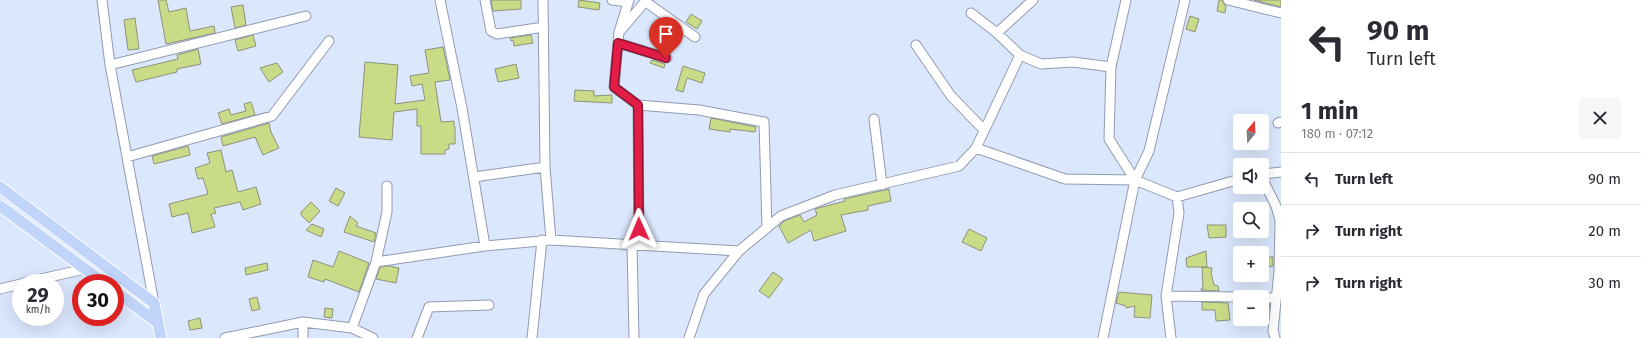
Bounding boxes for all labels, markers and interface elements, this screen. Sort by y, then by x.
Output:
text: 90 m [1367,14,1429,47]
icon: left [1301,16,1353,68]
pin [649,17,683,58]
icon: arrive [655,23,677,45]
text: Turn left [1367,48,1436,70]
text: 1 min [1301,97,1359,125]
button: close [1579,97,1621,139]
north arrow [1233,114,1269,150]
map controls [1233,114,1269,326]
text: 180 m · 07:12 [1301,126,1373,141]
button: sound [1233,158,1269,194]
icon: left [1301,168,1323,190]
text: Turn left [1335,170,1393,188]
text: 90 m [1588,170,1621,188]
button: search [1233,202,1269,238]
position arrow [618,208,660,250]
icon: right [1301,220,1323,242]
text: Turn right [1335,222,1402,240]
text: 20 m [1588,222,1621,240]
button: + [1233,246,1269,282]
icon: right [1301,272,1323,294]
speed limit sign: 30 [72,274,124,326]
text: Turn right [1335,274,1402,292]
text: 30 m [1588,274,1621,292]
text: 29 [27,283,49,307]
button: − [1233,290,1269,326]
text: km/h [26,304,50,316]

